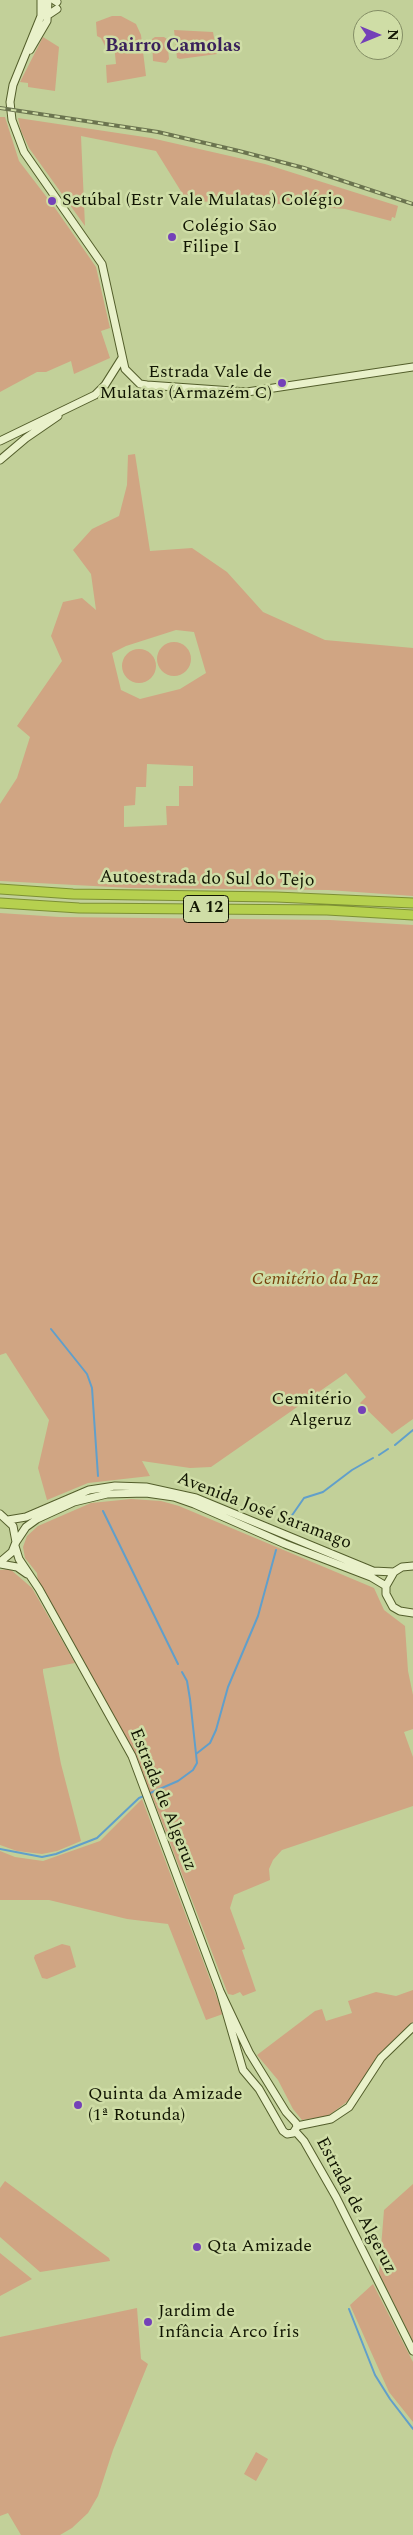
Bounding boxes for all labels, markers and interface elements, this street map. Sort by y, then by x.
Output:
north arrow [353,10,403,60]
text: N [382,29,403,41]
district label: Bairro Camolas [105,36,241,58]
place label: Setúbal (Estr Vale Mulatas) Colégio [62,190,343,212]
marker: Setúbal (Estr Vale Mulatas) Colégio [46,195,58,207]
place label: Colégio São Filipe I [182,216,277,258]
marker: Colégio São Filipe I [166,231,178,243]
place label: Estrada Vale de Mulatas (Armazém C) [100,362,272,404]
marker: Estrada Vale de Mulatas (Armazém C) [276,377,288,389]
street label: Autoestrada do Sul do Tejo [99,867,315,893]
road number: A 12 [184,896,228,922]
park label: Cemitério da Paz [252,1269,378,1291]
place label: Cemitério Algeruz [272,1389,352,1432]
marker: Cemitério Algeruz [356,1404,368,1416]
street label: Avenida José Saramago [174,1469,354,1555]
street label: Estrada de Algeruz [124,1726,200,1874]
place label: Quinta da Amizade (1ª Rotunda) [88,2084,243,2126]
marker: Quinta da Amizade (1ª Rotunda) [72,2099,84,2111]
street label: Estrada de Algeruz [310,2134,400,2278]
place label: Qta Amizade [207,2236,312,2258]
marker: Qta Amizade [191,2241,203,2253]
place label: Jardim de Infância Arco Íris [158,2301,299,2344]
marker: Jardim de Infância Arco Íris [142,2316,154,2328]

